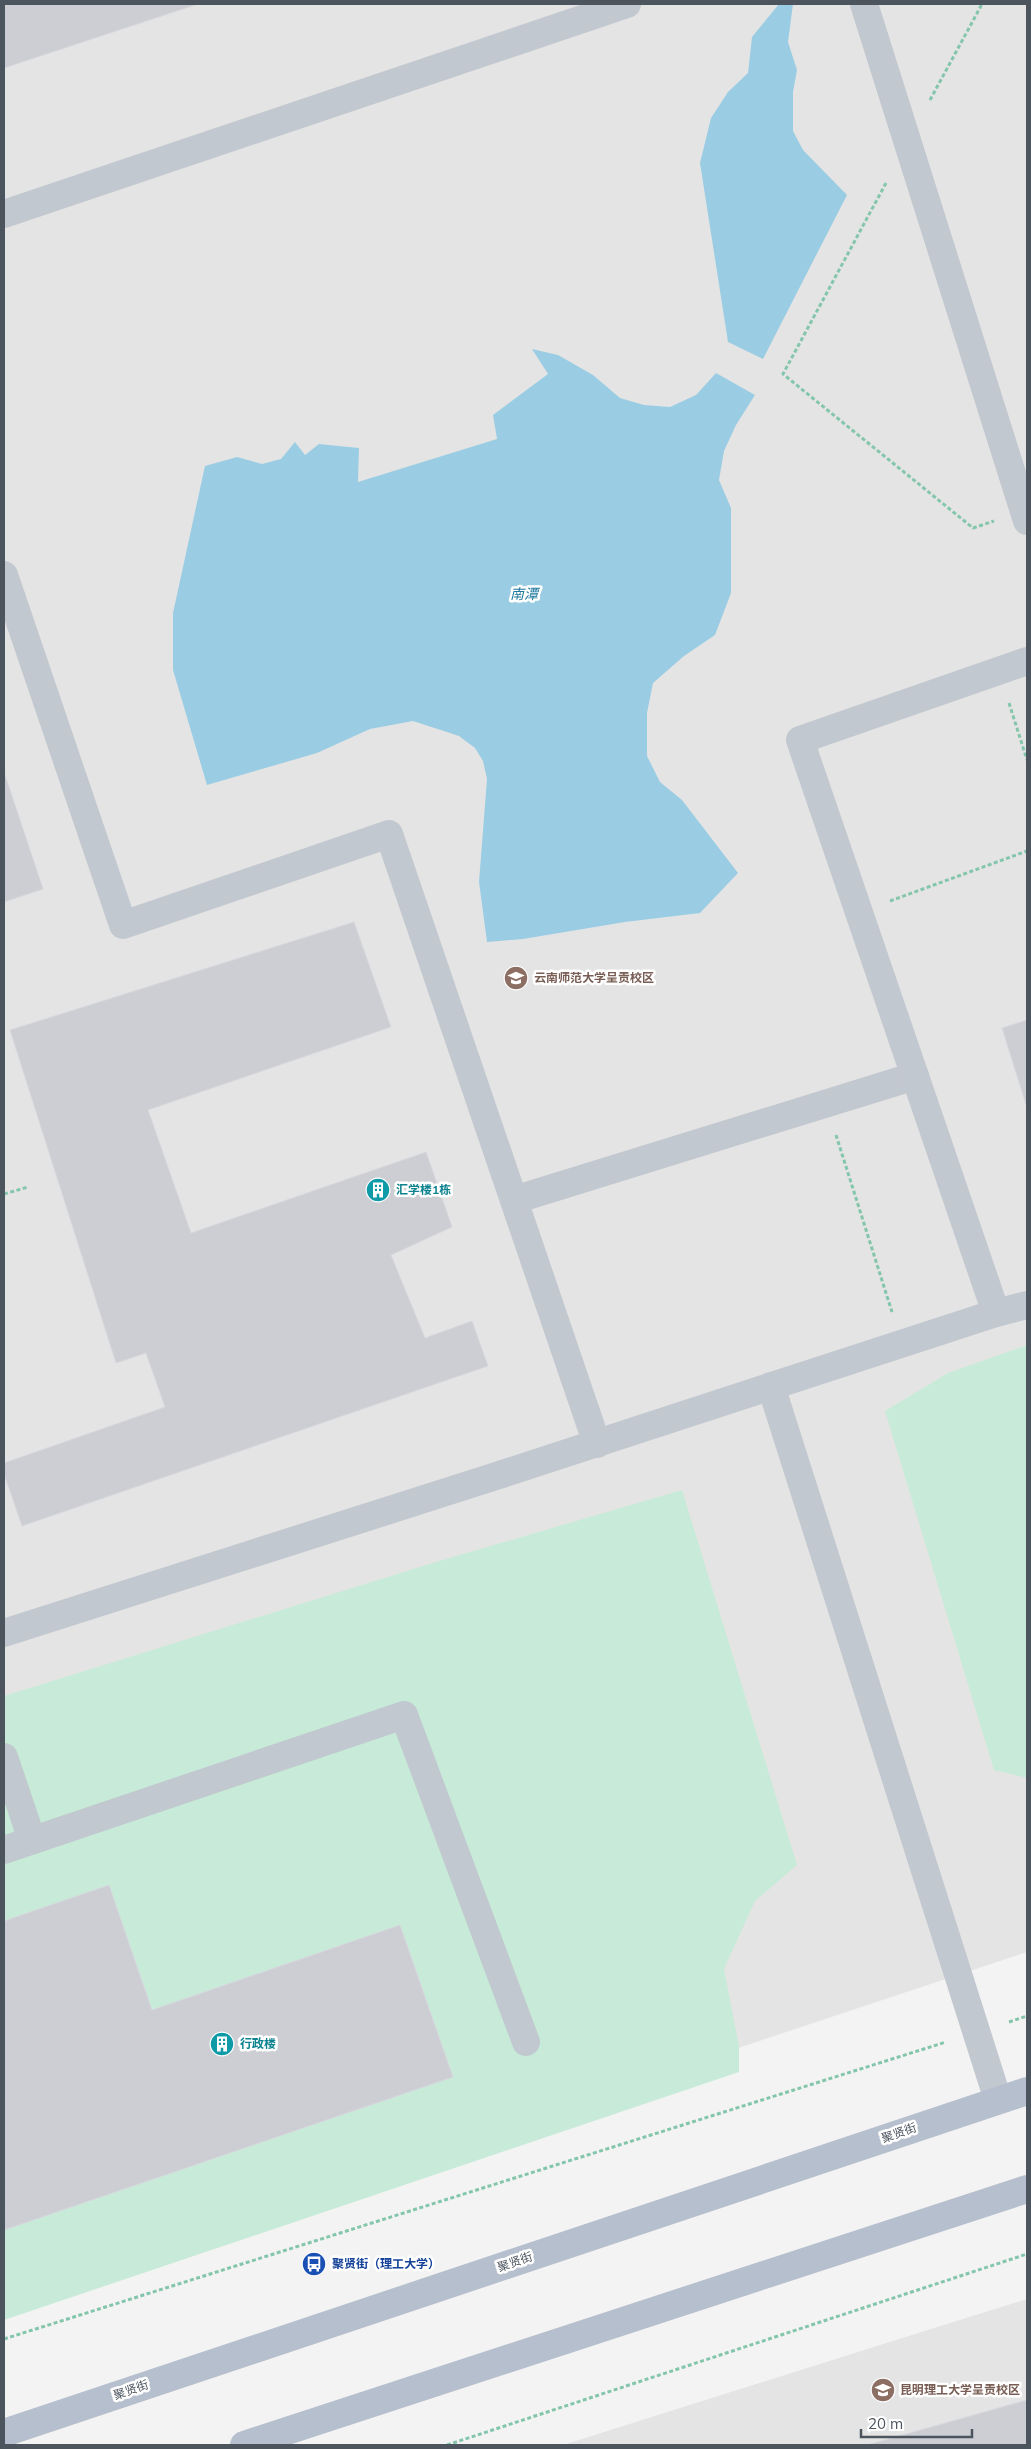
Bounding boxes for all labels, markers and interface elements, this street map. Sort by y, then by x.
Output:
water label: 南潭 [510,585,541,603]
school or university icon: 云南师范大学呈贡校区 [503,965,529,991]
place label: 云南师范大学呈贡校区 [534,970,654,985]
building icon: 汇学楼1栋 [365,1177,391,1203]
place label: 汇学楼1栋 [396,1182,451,1197]
building icon: 行政楼 [209,2031,235,2057]
place label: 行政楼 [240,2036,276,2051]
street label: 聚贤街 [879,2120,918,2145]
street label: 聚贤街 [495,2249,534,2274]
bus stop icon: 聚贤街（理工大学） [301,2251,327,2277]
place label: 聚贤街（理工大学） [332,2256,440,2271]
street label: 聚贤街 [111,2377,150,2402]
school or university icon: 昆明理工大学呈贡校区 [870,2377,896,2403]
place label: 昆明理工大学呈贡校区 [900,2382,1020,2397]
scale bar [861,2406,972,2438]
text: 20 m [868,2414,903,2433]

